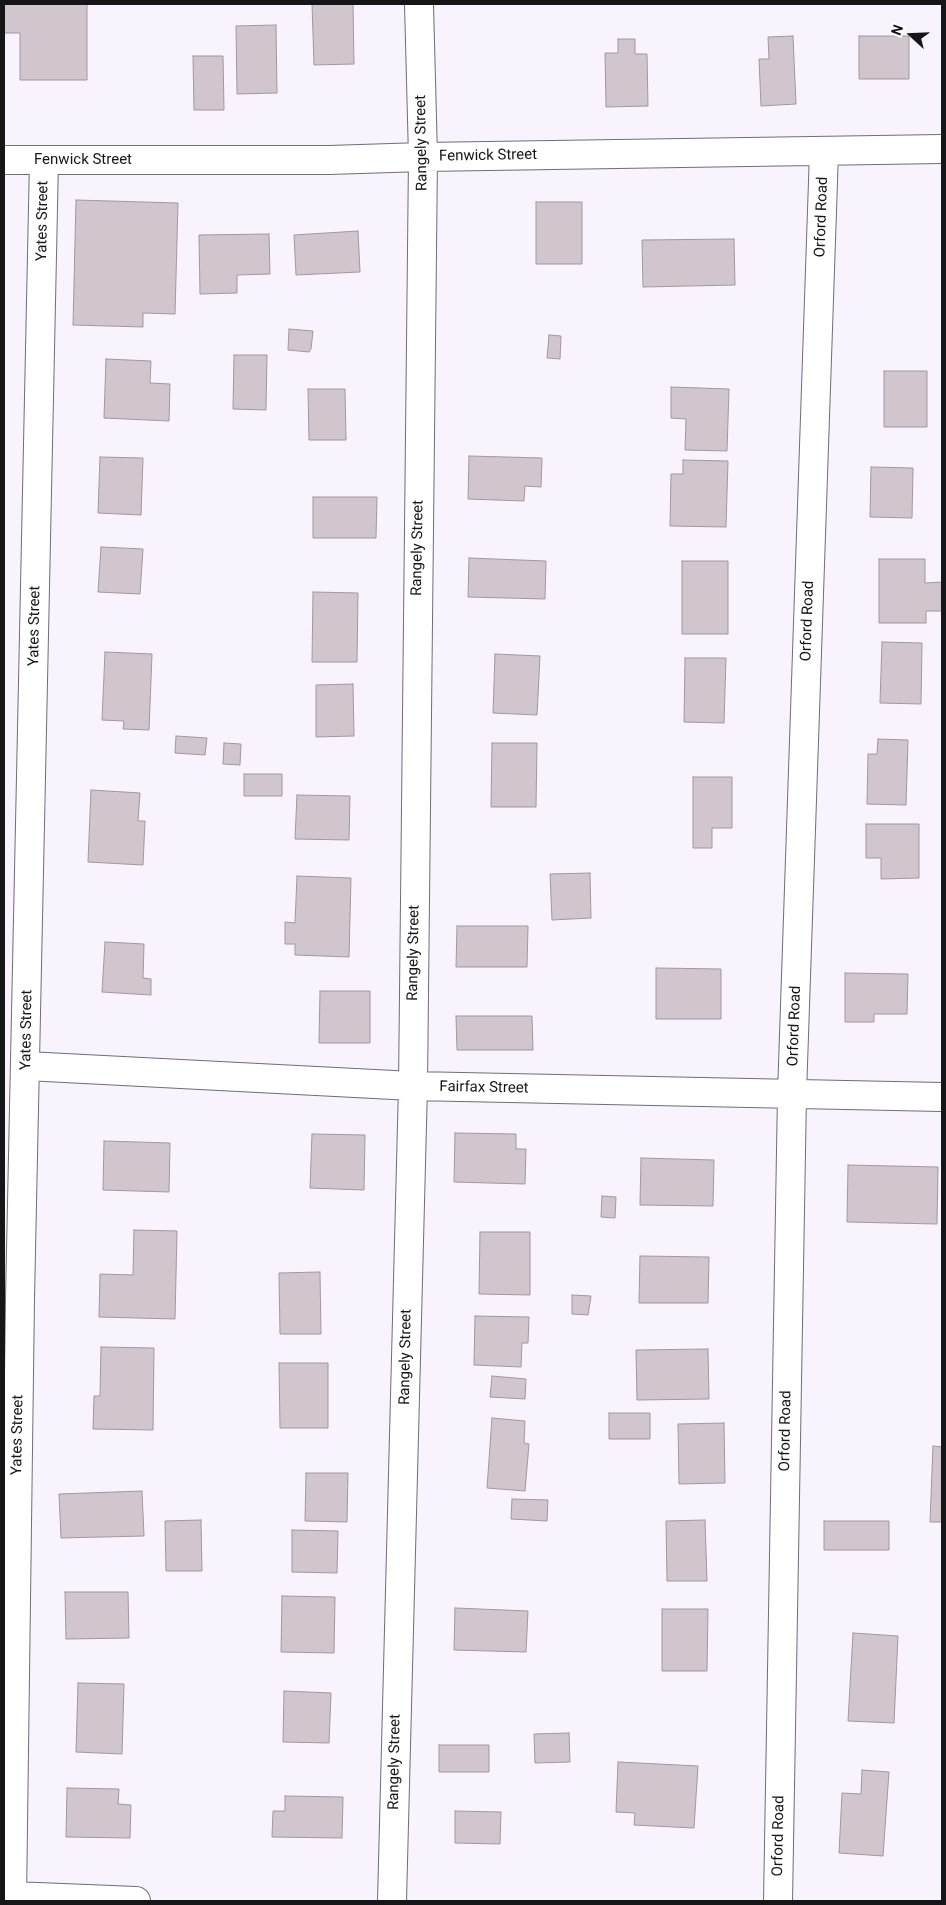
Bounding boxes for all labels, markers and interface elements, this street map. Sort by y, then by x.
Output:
north arrow [886,10,936,60]
text: N [888,22,906,37]
street label: Rangely Street [412,95,432,191]
street label: Fenwick Street [439,146,537,166]
street label: Fenwick Street [34,151,132,169]
street label: Orford Road [812,176,832,258]
street label: Yates Street [33,181,53,261]
street label: Rangely Street [408,500,428,596]
street label: Orford Road [798,580,818,662]
street label: Yates Street [25,586,45,666]
street label: Rangely Street [404,905,424,1001]
street label: Orford Road [785,985,805,1067]
street label: Yates Street [17,990,37,1070]
street label: Fairfax Street [439,1078,529,1098]
street label: Rangely Street [396,1309,416,1405]
street label: Orford Road [776,1390,796,1472]
street label: Yates Street [8,1395,28,1475]
street label: Rangely Street [385,1714,405,1810]
street label: Orford Road [769,1795,789,1877]

